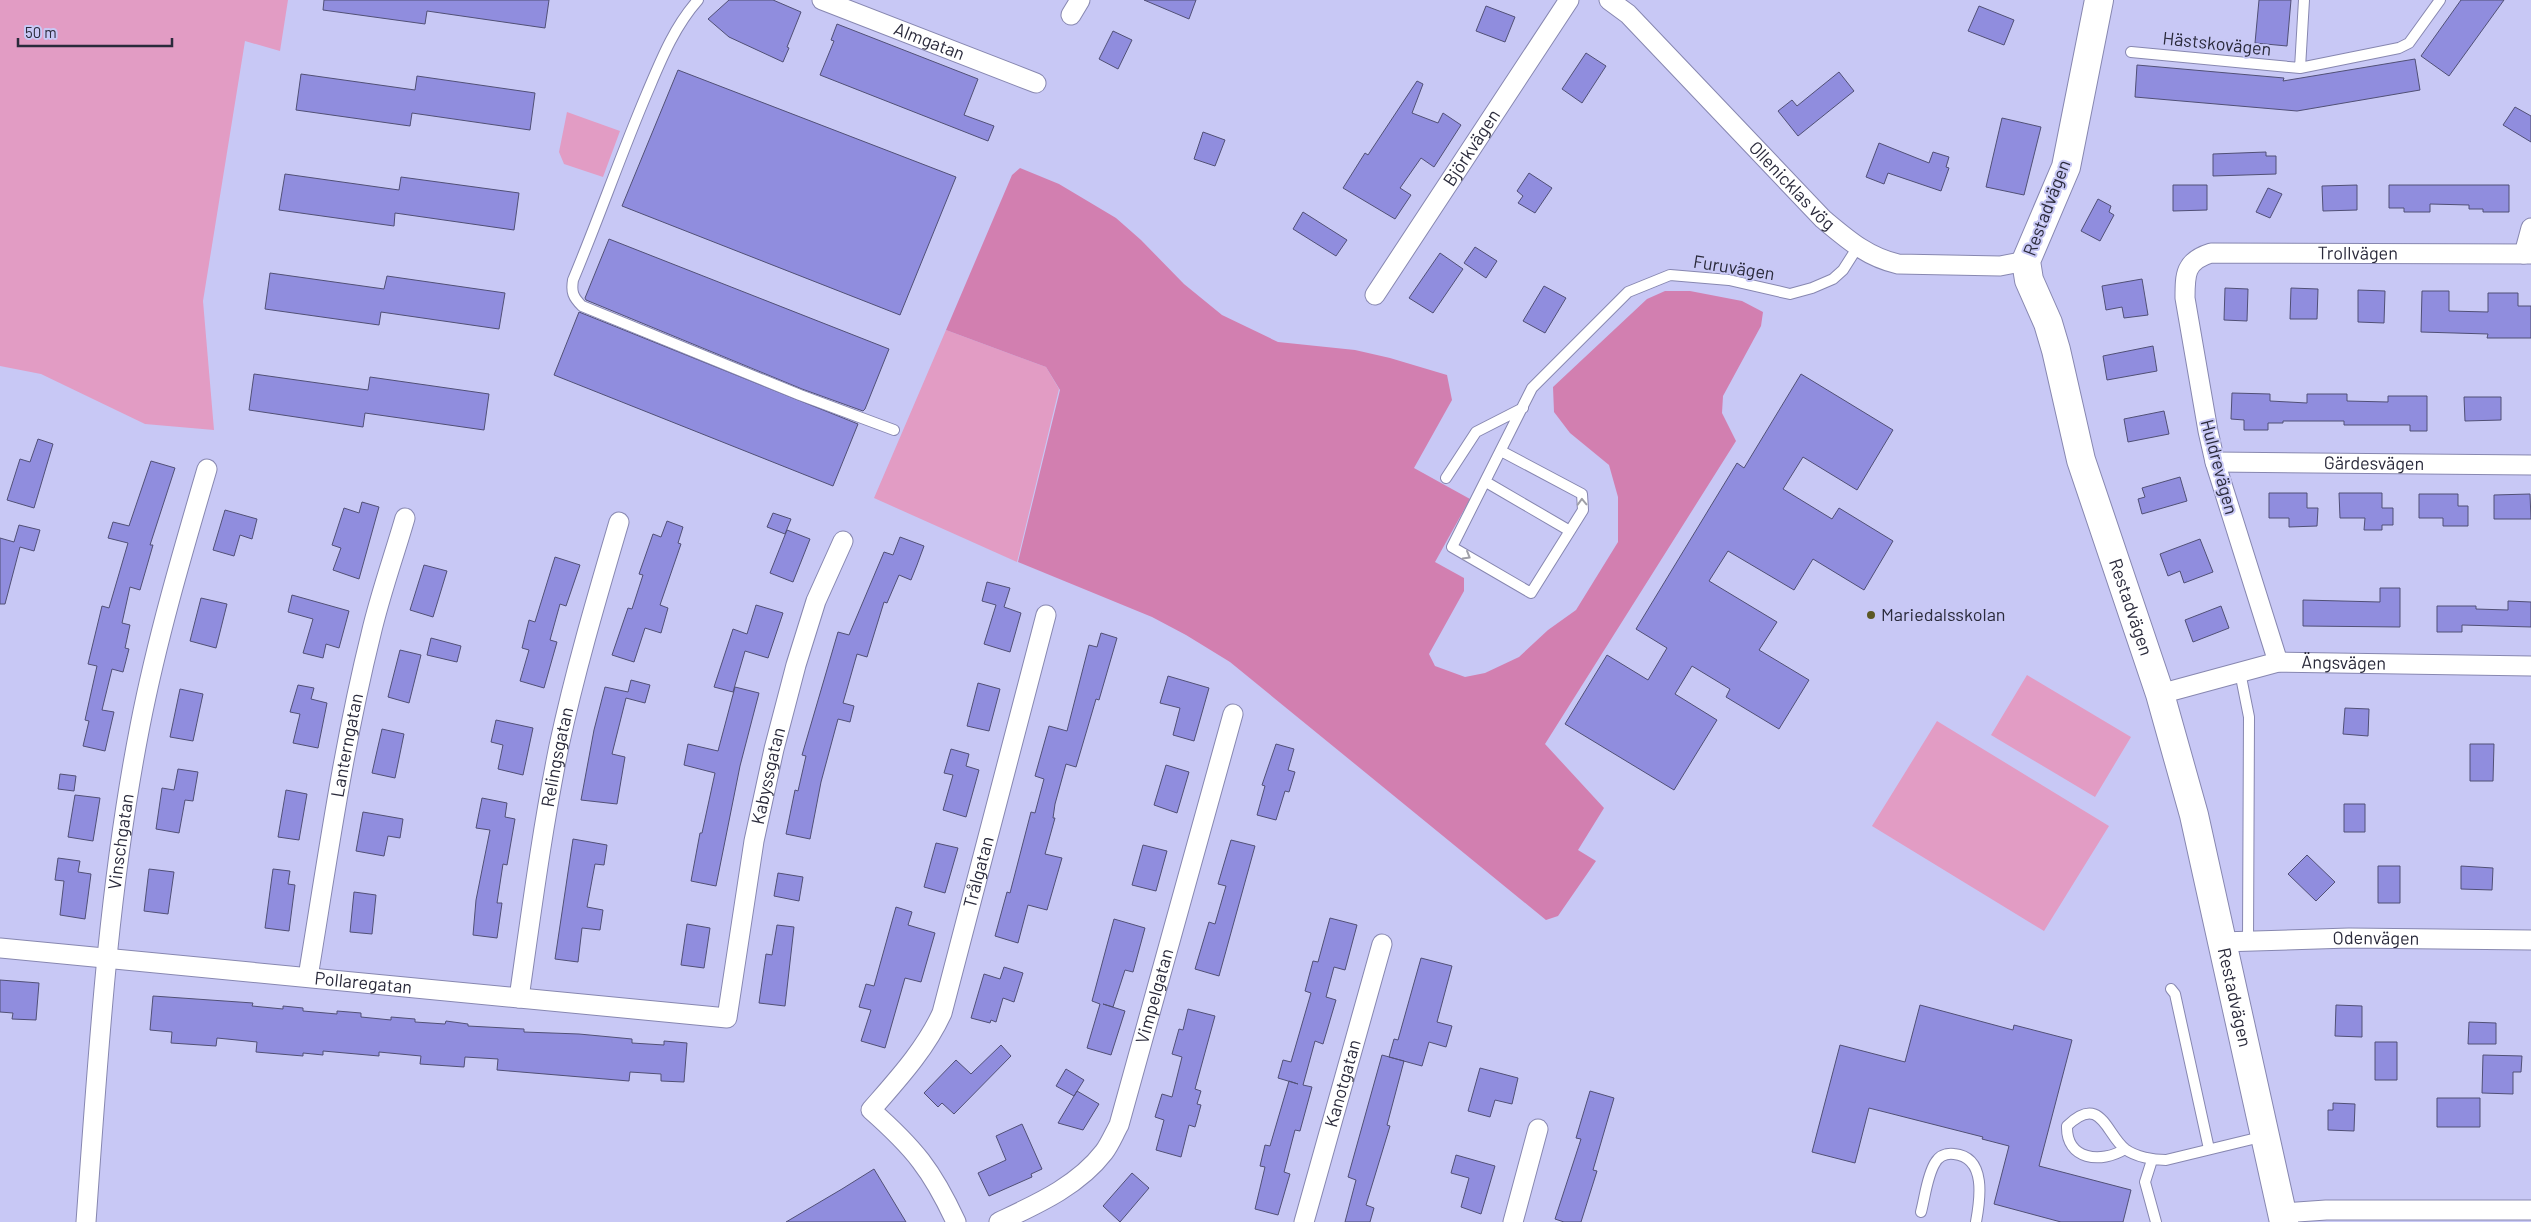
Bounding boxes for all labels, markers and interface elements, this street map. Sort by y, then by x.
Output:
scale bar [18,15,171,47]
street label: Almgatan [891,17,968,64]
text: 50 m [25,23,57,41]
street label: Hästskovägen [2162,26,2273,60]
street label: Björkvägen [1438,105,1504,190]
street label: Ollenicklas vög [1745,136,1840,234]
street label: Restadvägen [2018,157,2074,259]
street label: Trollvägen [2317,241,2398,264]
street label: Furuvägen [1692,250,1777,284]
street label: Huldrevägen [2197,417,2243,517]
street label: Gärdesvägen [2324,451,2424,474]
one-way arrow [1577,498,1588,506]
one-way arrow [1462,549,1471,559]
street label: Restadvägen [2105,555,2158,658]
place label: Mariedalsskolan [1881,603,2006,625]
marker: Mariedalsskolan [1865,609,1877,621]
street label: Ängsvägen [2301,650,2386,674]
street label: Lanterngatan [326,691,367,799]
street label: Relingsgatan [536,705,577,809]
street label: Kabyssgatan [746,725,789,826]
street label: Vinschgatan [103,792,138,891]
street label: Trålgatan [958,834,998,910]
street label: Odenvägen [2332,926,2419,949]
street label: Restadvägen [2214,945,2257,1049]
street label: Vimpelgatan [1130,946,1177,1046]
street label: Pollaregatan [314,966,413,998]
street label: Kanotgatan [1319,1037,1365,1129]

